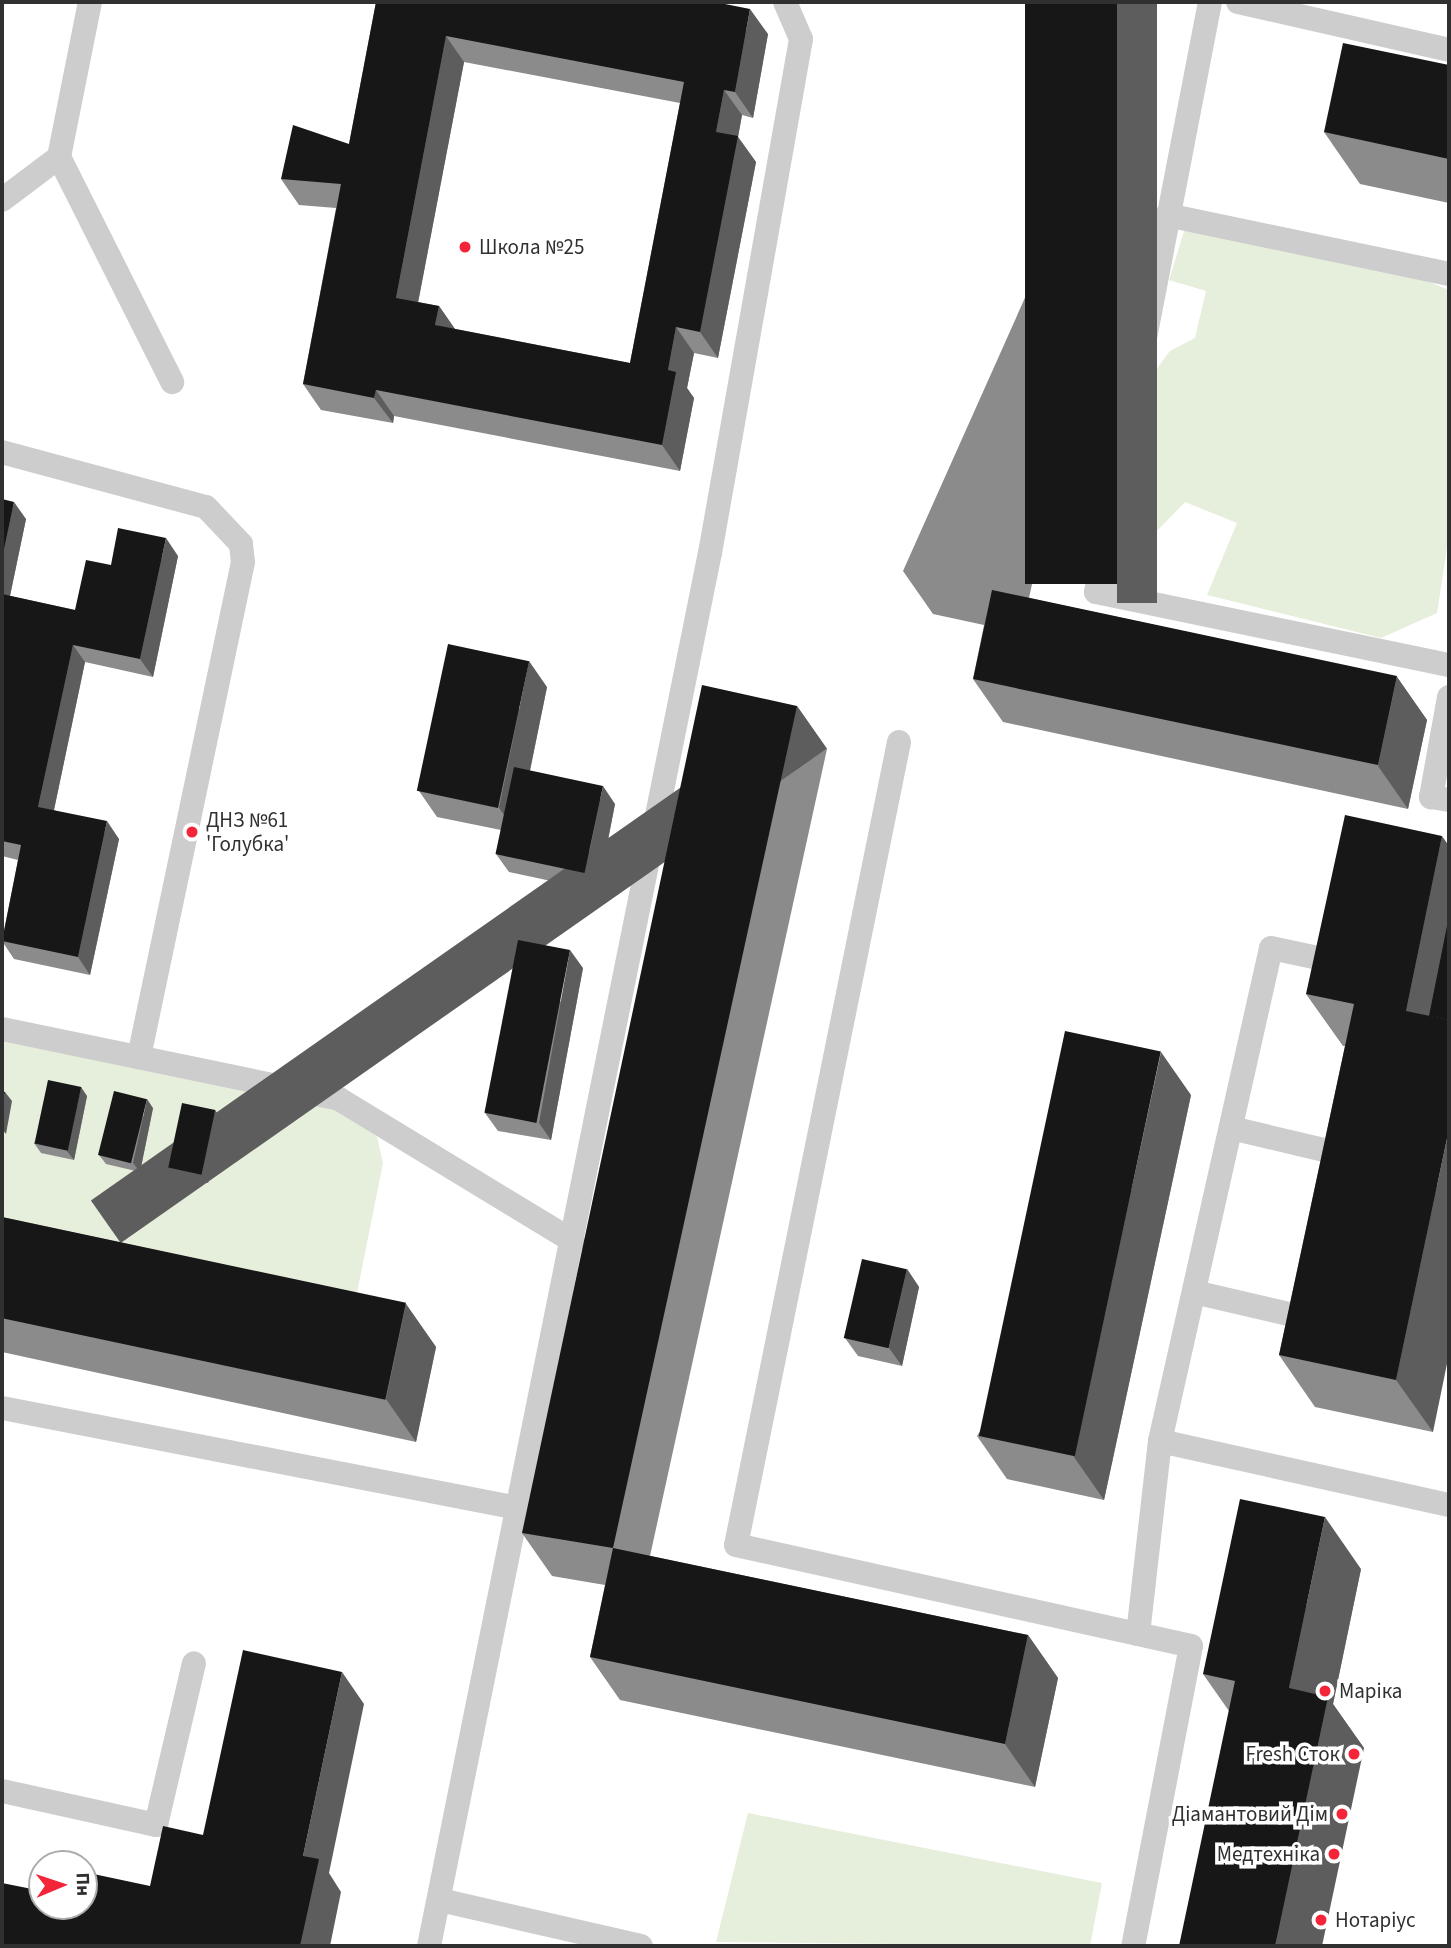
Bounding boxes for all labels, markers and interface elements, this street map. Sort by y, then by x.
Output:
place label: Школа №25 [479,234,584,260]
marker: Школа №25 [457,239,473,255]
place label: ДНЗ №61 'Голубка' [206,807,289,857]
marker: ДНЗ №61 'Голубка' [184,824,200,840]
place label: Маріка [1339,1678,1402,1704]
marker: Маріка [1317,1683,1333,1699]
place label: Fresh Сток [1246,1741,1340,1767]
marker: Fresh Сток [1346,1746,1362,1762]
place label: Діамантовий Дім [1172,1801,1328,1827]
marker: Діамантовий Дім [1334,1806,1350,1822]
place label: Медтехніка [1217,1841,1320,1867]
marker: Медтехніка [1326,1846,1342,1862]
north arrow [28,1850,98,1920]
text: Пн [69,1872,96,1897]
place label: Нотаріус [1335,1907,1416,1933]
marker: Нотаріус [1313,1912,1329,1928]

